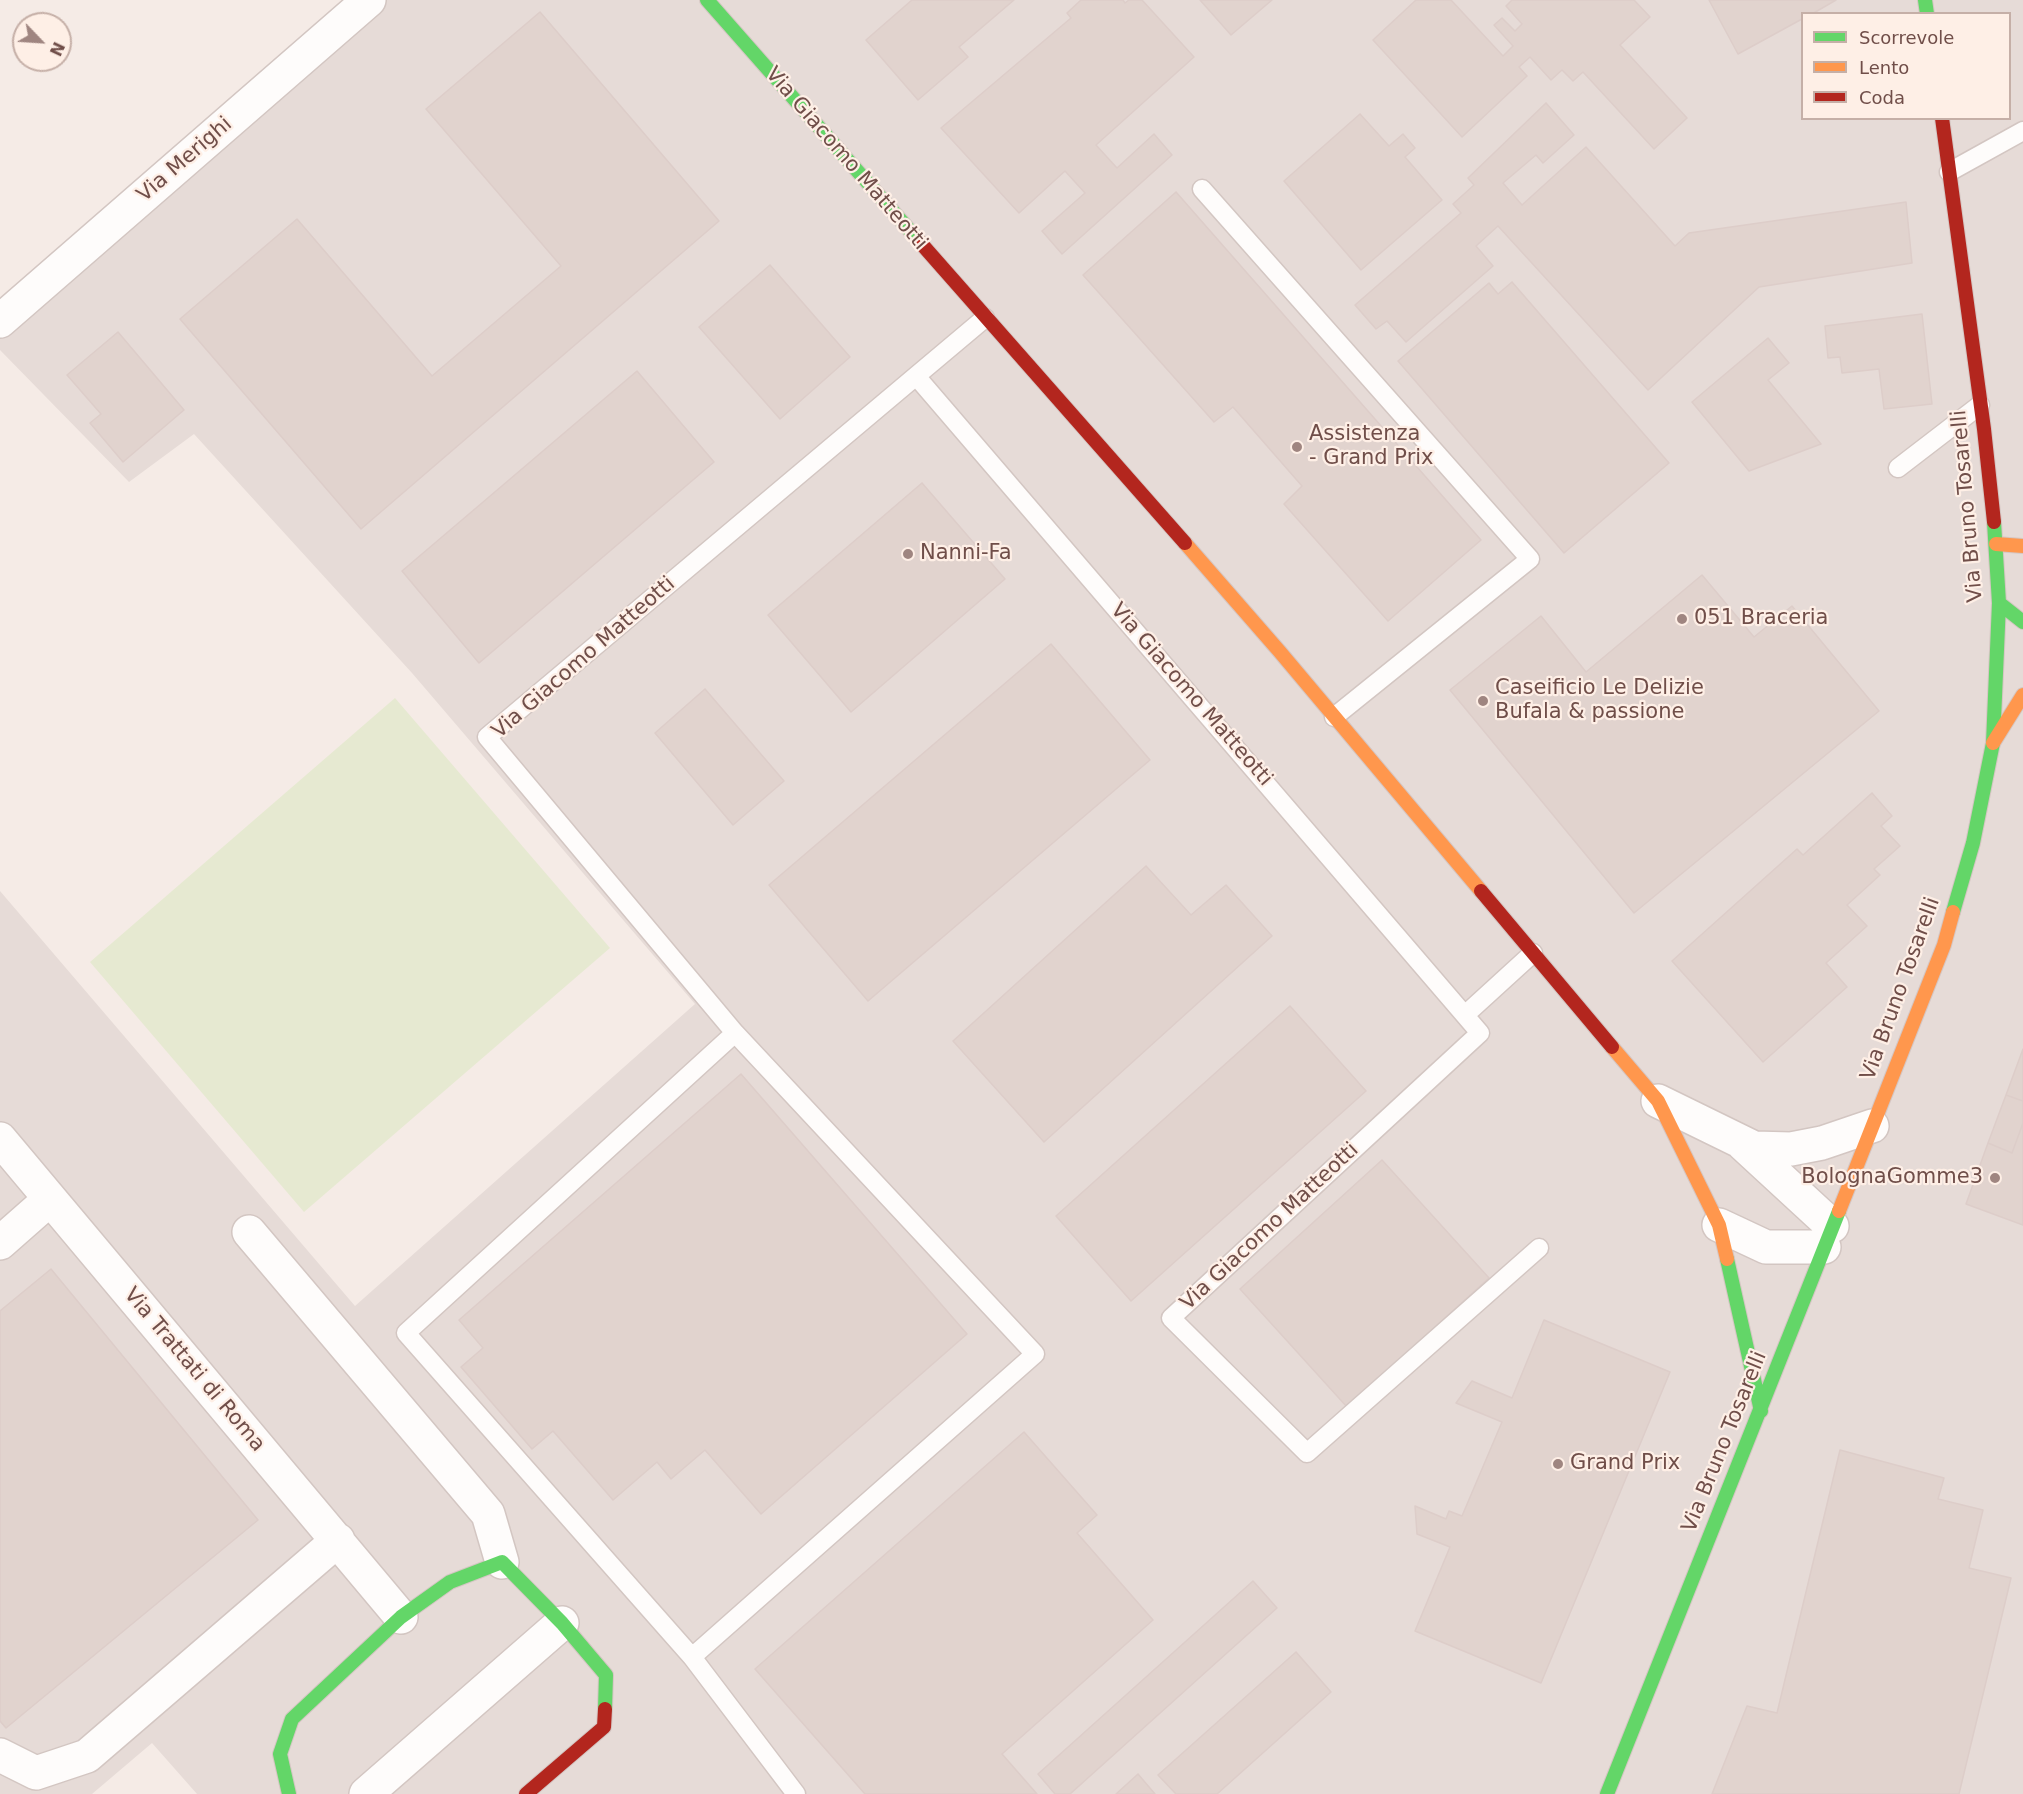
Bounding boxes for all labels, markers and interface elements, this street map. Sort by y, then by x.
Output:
north arrow [12,12,72,72]
legend [1801,12,2011,120]
text: Scorrevole [1859,27,1954,48]
text: N [46,39,68,59]
text: Lento [1859,57,1909,78]
street label: Via Giacomo Matteotti [760,62,932,256]
text: Coda [1859,87,1905,108]
street label: Via Merighi [132,112,238,208]
street label: Via Bruno Tosarelli [1947,409,1989,603]
place label: Assistenza - Grand Prix [1309,422,1434,472]
marker: Assistenza - Grand Prix [1290,440,1304,454]
place label: Nanni-Fa [920,541,1012,567]
marker: Nanni-Fa [901,547,915,561]
street label: Via Giacomo Matteotti [487,572,681,744]
street label: Via Giacomo Matteotti [1105,598,1277,792]
place label: 051 Braceria [1694,606,1828,632]
marker: 051 Braceria [1675,612,1689,626]
place label: Caseificio Le Delizie Bufala & passione [1495,676,1704,726]
marker: Caseificio Le Delizie Bufala & passione [1476,694,1490,708]
street label: Via Bruno Tosarelli [1856,894,1946,1084]
street label: Via Giacomo Matteotti [1176,1138,1364,1316]
place label: BolognaGomme3 [1801,1165,1983,1191]
marker: BolognaGomme3 [1988,1171,2002,1185]
street label: Via Trattati di Roma [118,1283,270,1457]
street label: Via Bruno Tosarelli [1677,1348,1773,1536]
place label: Grand Prix [1570,1451,1680,1477]
marker: Grand Prix [1551,1457,1565,1471]

